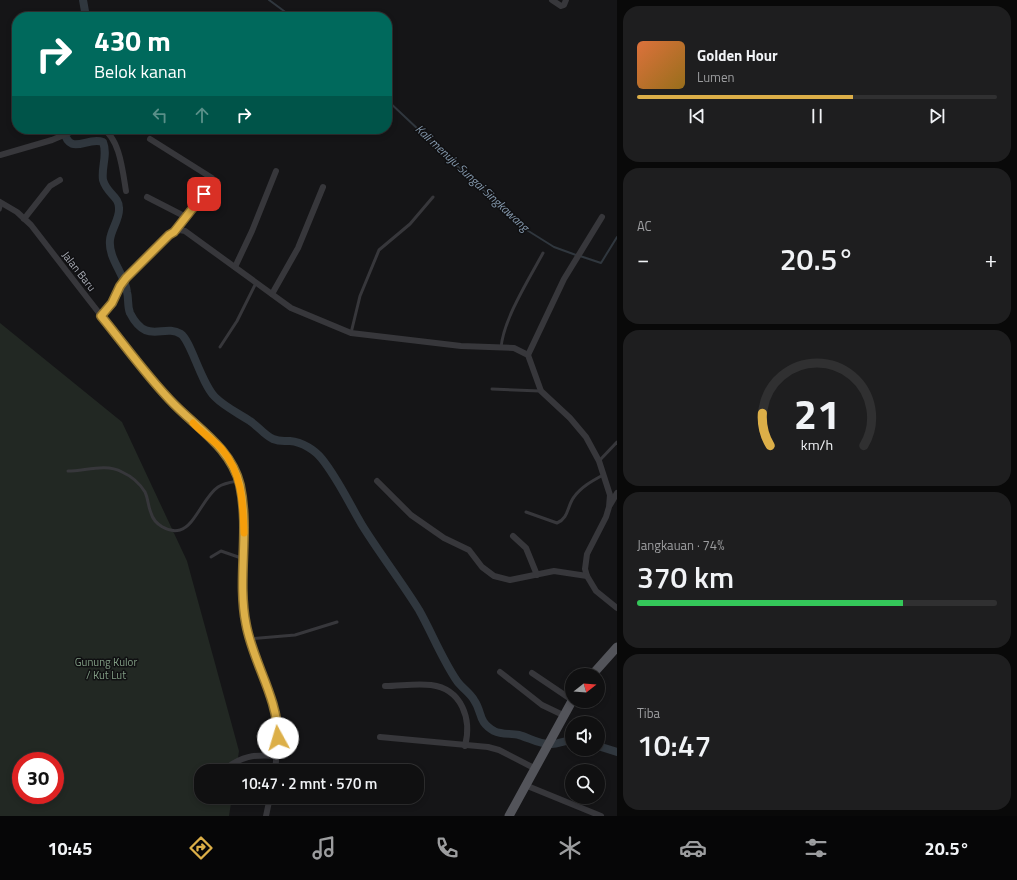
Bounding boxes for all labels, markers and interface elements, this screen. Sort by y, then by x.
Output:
text: 430 m [94,19,171,62]
icon: right [28,28,80,80]
text: Golden Hour [697,44,778,67]
text: Belok kanan [94,58,186,85]
text: Lumen [697,67,734,87]
icon: left [149,104,171,126]
icon: ahead [191,104,213,126]
icon: right [233,104,255,126]
icon: previous [686,105,708,127]
icon: pause [806,105,828,127]
icon: next [926,105,948,127]
water label: Kali menuju Sungai Singkawang [411,120,535,237]
pin [187,177,221,211]
icon: arrive [193,183,215,205]
text: AC [637,216,652,236]
text: 20.5° [780,236,854,282]
text: − [637,242,649,276]
text: + [985,242,997,276]
street label: Jalan Baru [58,248,100,295]
text: 21 [794,382,840,445]
text: km/h [801,434,833,456]
text: Jangkauan · 74% [637,535,724,555]
text: 370 km [637,554,734,600]
park label: Gunung Kulor / Kut Lut [75,654,137,683]
north arrow [565,668,605,708]
map controls [565,668,605,804]
text: Tiba [637,703,660,723]
button: sound [565,716,605,756]
position arrow [257,717,299,759]
text: 10:47 [637,722,711,768]
speed limit sign: 30 [12,752,64,804]
button: search [565,764,605,804]
text: 10:47 · 2 mnt · 570 m [241,772,377,795]
icon: directions [187,834,215,862]
icon: music [310,834,338,862]
icon: phone [433,834,461,862]
icon: climate [556,834,584,862]
icon: car [679,834,707,862]
icon: filters [802,834,830,862]
text: 10:45 [47,835,92,862]
text: 20.5° [925,835,970,862]

